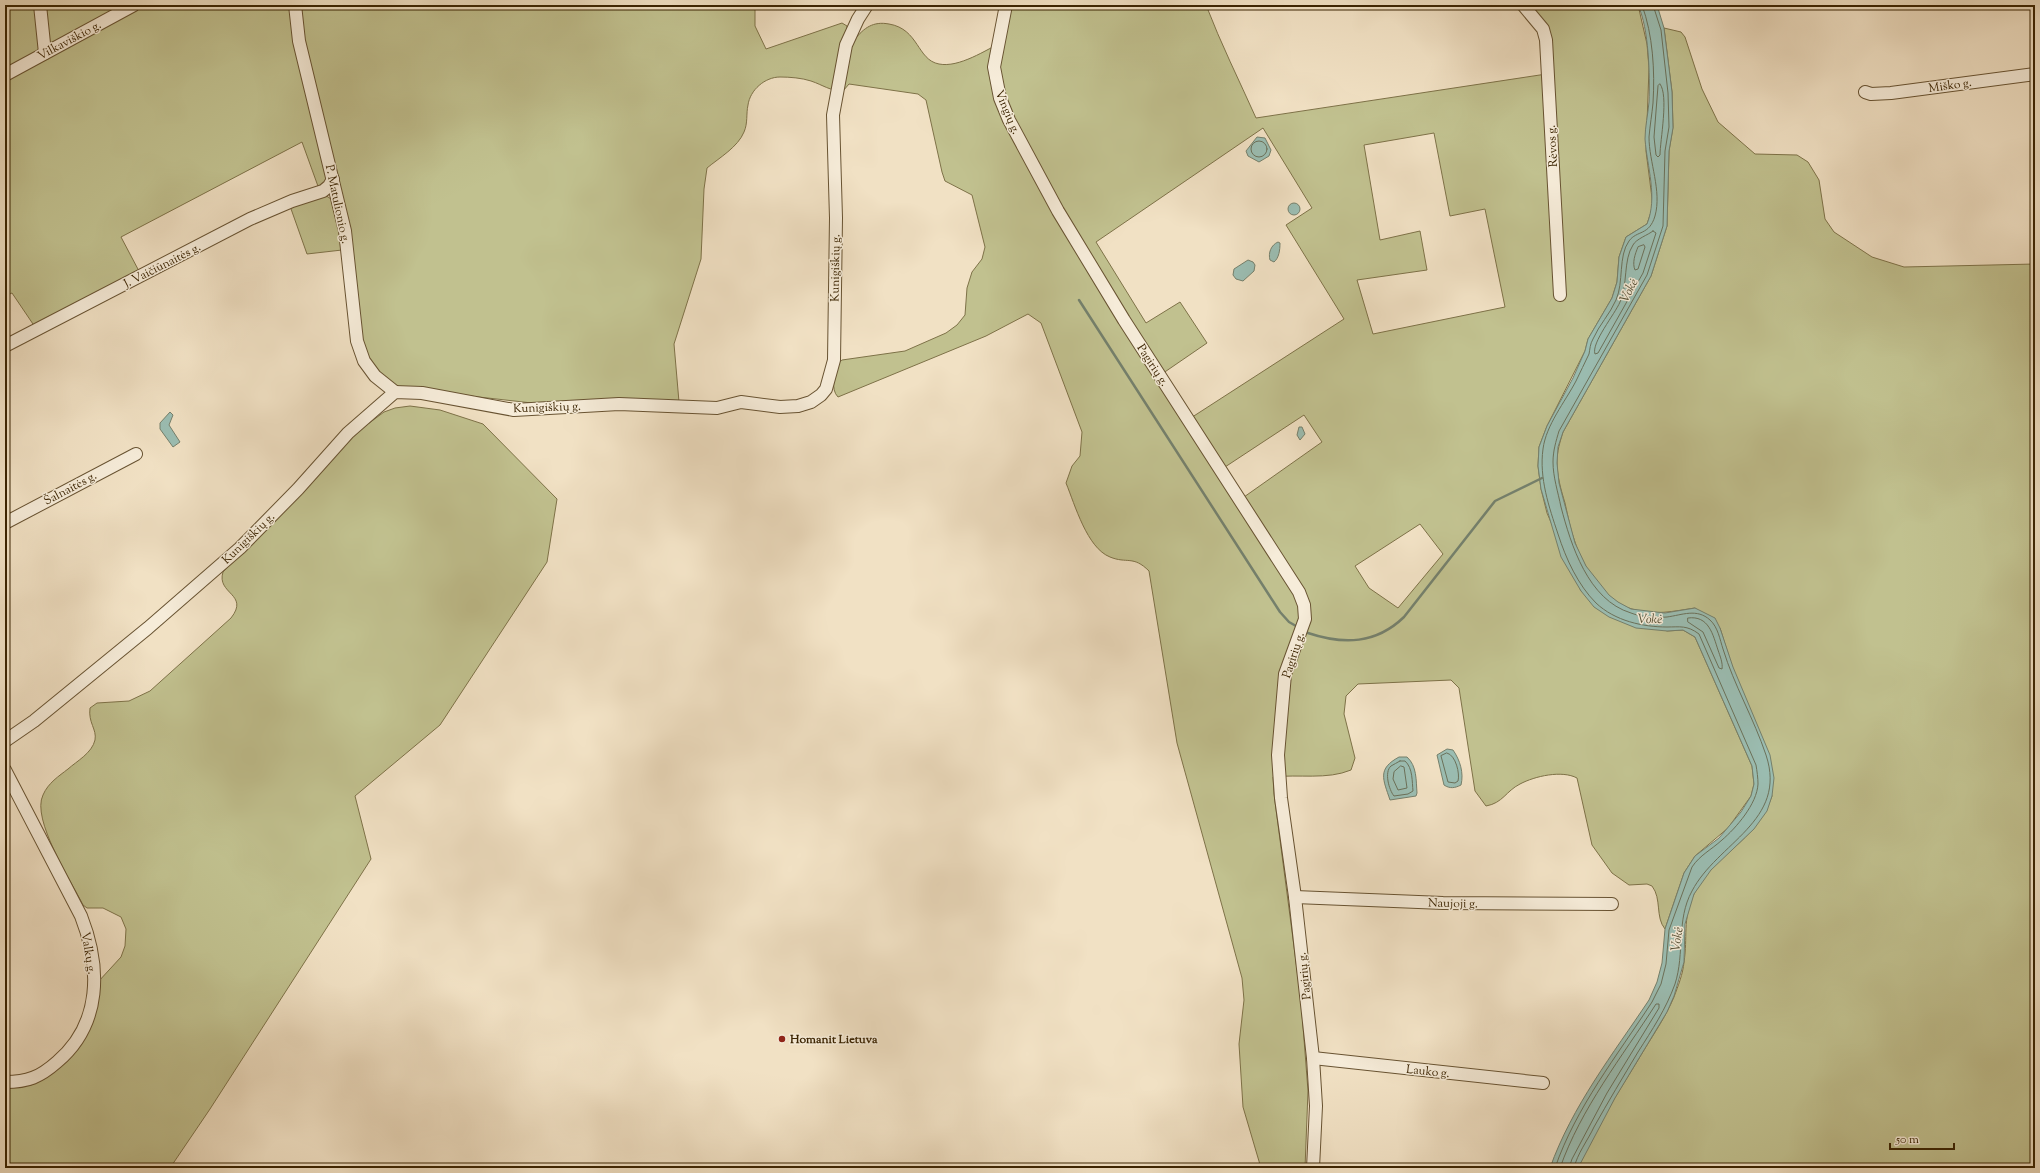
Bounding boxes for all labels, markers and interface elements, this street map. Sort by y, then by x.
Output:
street label: Vilkaviškio g. [34,16,105,65]
street label: Miško g. [1927,74,1973,98]
street label: Vingių g. [990,87,1025,138]
street label: Rėvos g. [1543,124,1563,168]
street label: P. Matulionio g. [320,163,354,246]
street label: Kunigiškių g. [826,234,846,302]
street label: J. Vaičiūnaitės g. [120,239,204,294]
water label: Vokė [1616,276,1643,306]
street label: Pagirių g. [1132,341,1173,390]
street label: Kunigiškių g. [513,398,581,418]
street label: Šalnaitės g. [41,467,100,510]
street label: Kunigiškių g. [218,509,279,569]
water label: Vokė [1638,611,1662,629]
street label: Pagirių g. [1278,630,1310,681]
street label: Naujoji g. [1428,895,1478,913]
water label: Vokė [1667,926,1689,953]
street label: Valkų g. [76,931,100,976]
street label: Pagirių g. [1294,951,1316,1000]
place label: Homanit Lietuva [789,1031,878,1049]
marker: Homanit Lietuva [777,1034,787,1044]
street label: Lauko g. [1405,1061,1451,1083]
scale bar [1890,1125,1954,1151]
text: 50 m [1895,1131,1919,1149]

